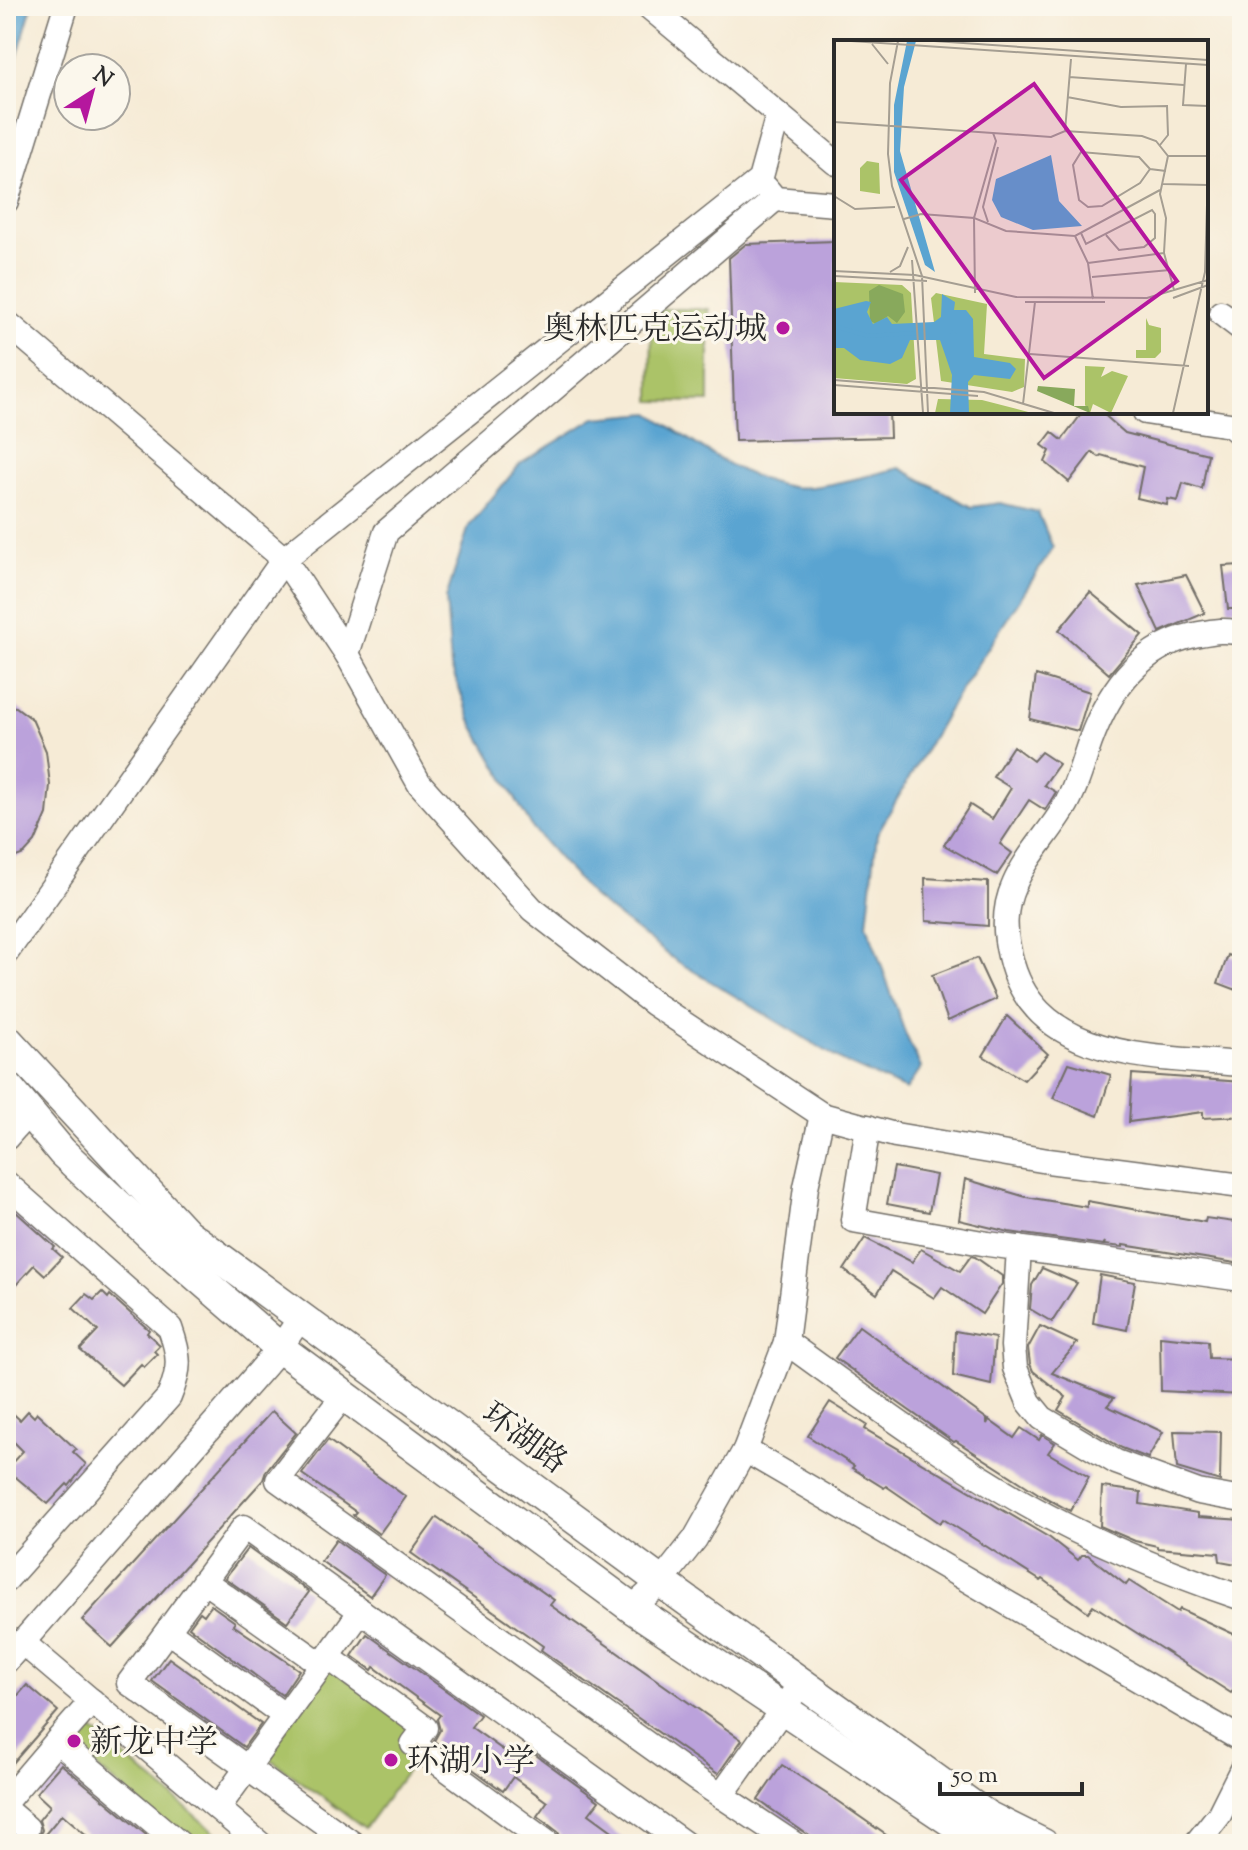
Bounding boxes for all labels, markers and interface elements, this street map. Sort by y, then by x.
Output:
inset map [834,40,1208,414]
north arrow [52,52,132,132]
text: N [85,60,119,97]
place label: 奥林匹克运动城 [543,308,767,354]
marker: 奥林匹克运动城 [774,319,792,337]
street label: 环湖路 [471,1393,576,1486]
place label: 新龙中学 [90,1721,218,1767]
marker: 新龙中学 [65,1732,83,1750]
place label: 环湖小学 [407,1740,535,1786]
scale bar [940,1746,1082,1796]
marker: 环湖小学 [382,1751,400,1769]
text: 50 m [950,1759,998,1793]

